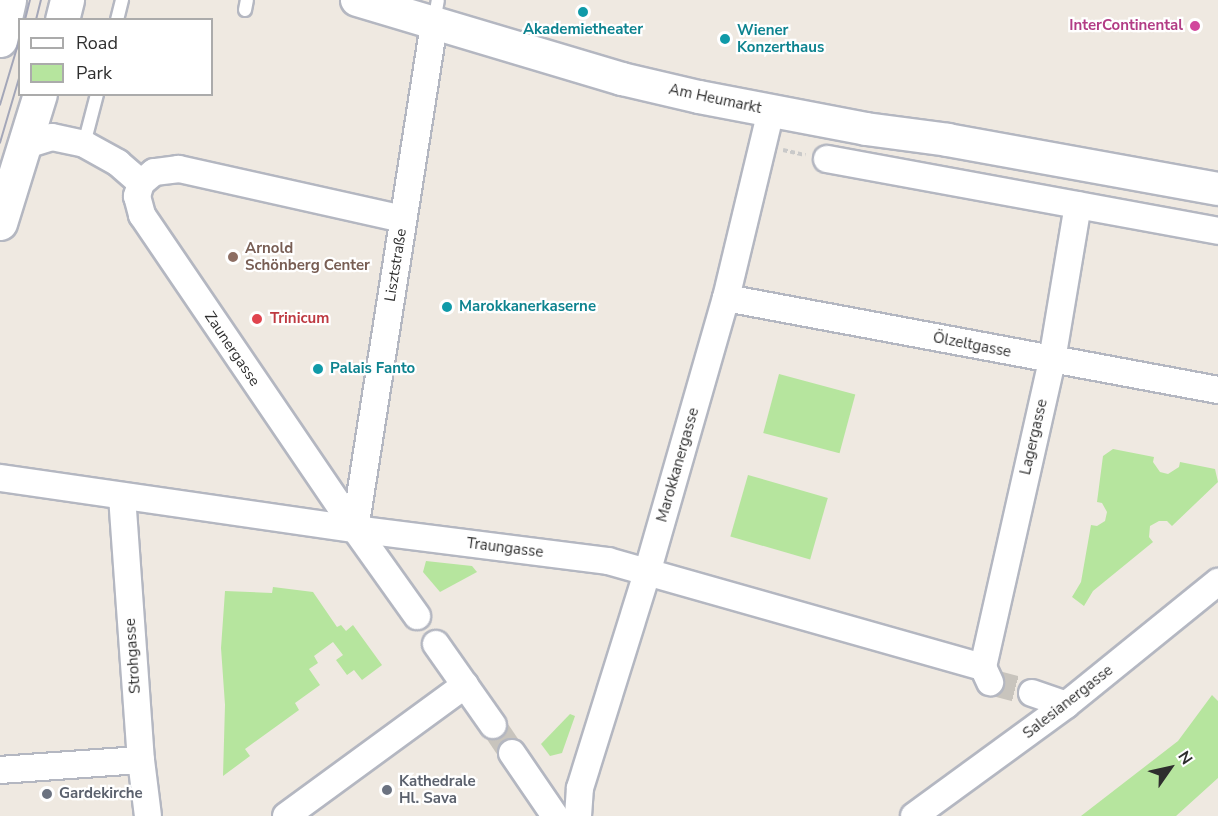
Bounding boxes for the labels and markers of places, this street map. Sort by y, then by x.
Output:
marker: Akademietheater [576,5,590,19]
place label: InterContinental [1069,17,1183,35]
marker: InterContinental [1188,19,1202,33]
place label: Akademietheater [523,21,643,39]
place label: Wiener Konzerthaus [737,21,824,56]
marker: Wiener Konzerthaus [718,32,732,46]
place label: Arnold Schönberg Center [245,239,370,274]
marker: Arnold Schönberg Center [226,250,240,264]
place label: Marokkanerkaserne [459,298,596,316]
marker: Marokkanerkaserne [440,300,454,314]
marker: Trinicum [248,310,266,328]
place label: Trinicum [270,310,329,328]
place label: Palais Fanto [330,360,415,378]
marker: Palais Fanto [311,362,325,376]
place label: Kathedrale Hl. Sava [399,772,476,807]
marker: Kathedrale Hl. Sava [380,783,394,797]
place label: Gardekirche [59,785,143,803]
marker: Gardekirche [40,787,54,801]

